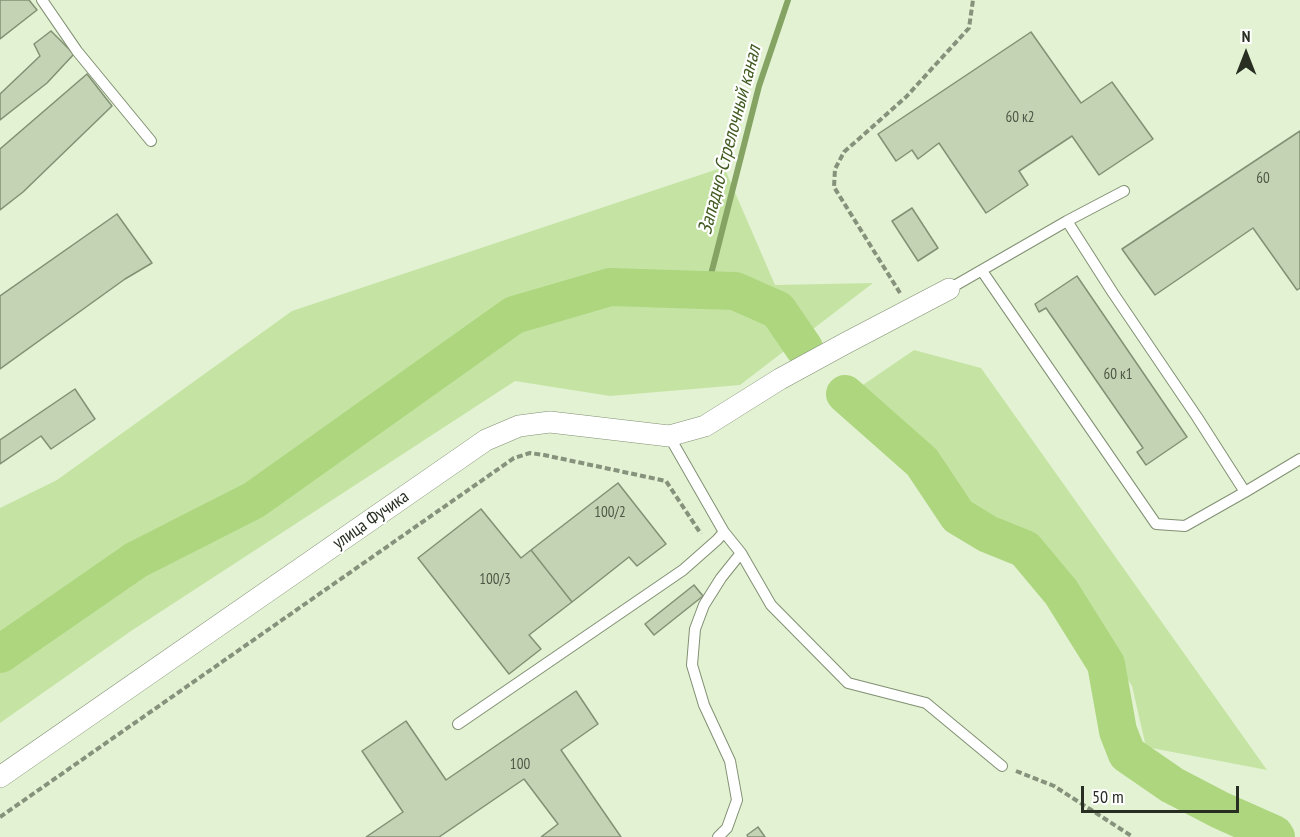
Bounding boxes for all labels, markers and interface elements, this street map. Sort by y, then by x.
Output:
north arrow [1216,24,1276,84]
text: N [1242,26,1250,46]
water label: Западно-Стрелочный канал [693,43,767,237]
house number: 60 к2 [1005,109,1035,127]
house number: 60 [1256,170,1270,188]
house number: 60 к1 [1103,366,1133,384]
street label: улица Фучика [329,486,413,554]
house number: 100/2 [594,504,626,522]
house number: 100/3 [479,571,511,589]
house number: 100 [510,756,530,774]
scale bar [1084,774,1242,812]
text: 50 m [1092,785,1124,808]

